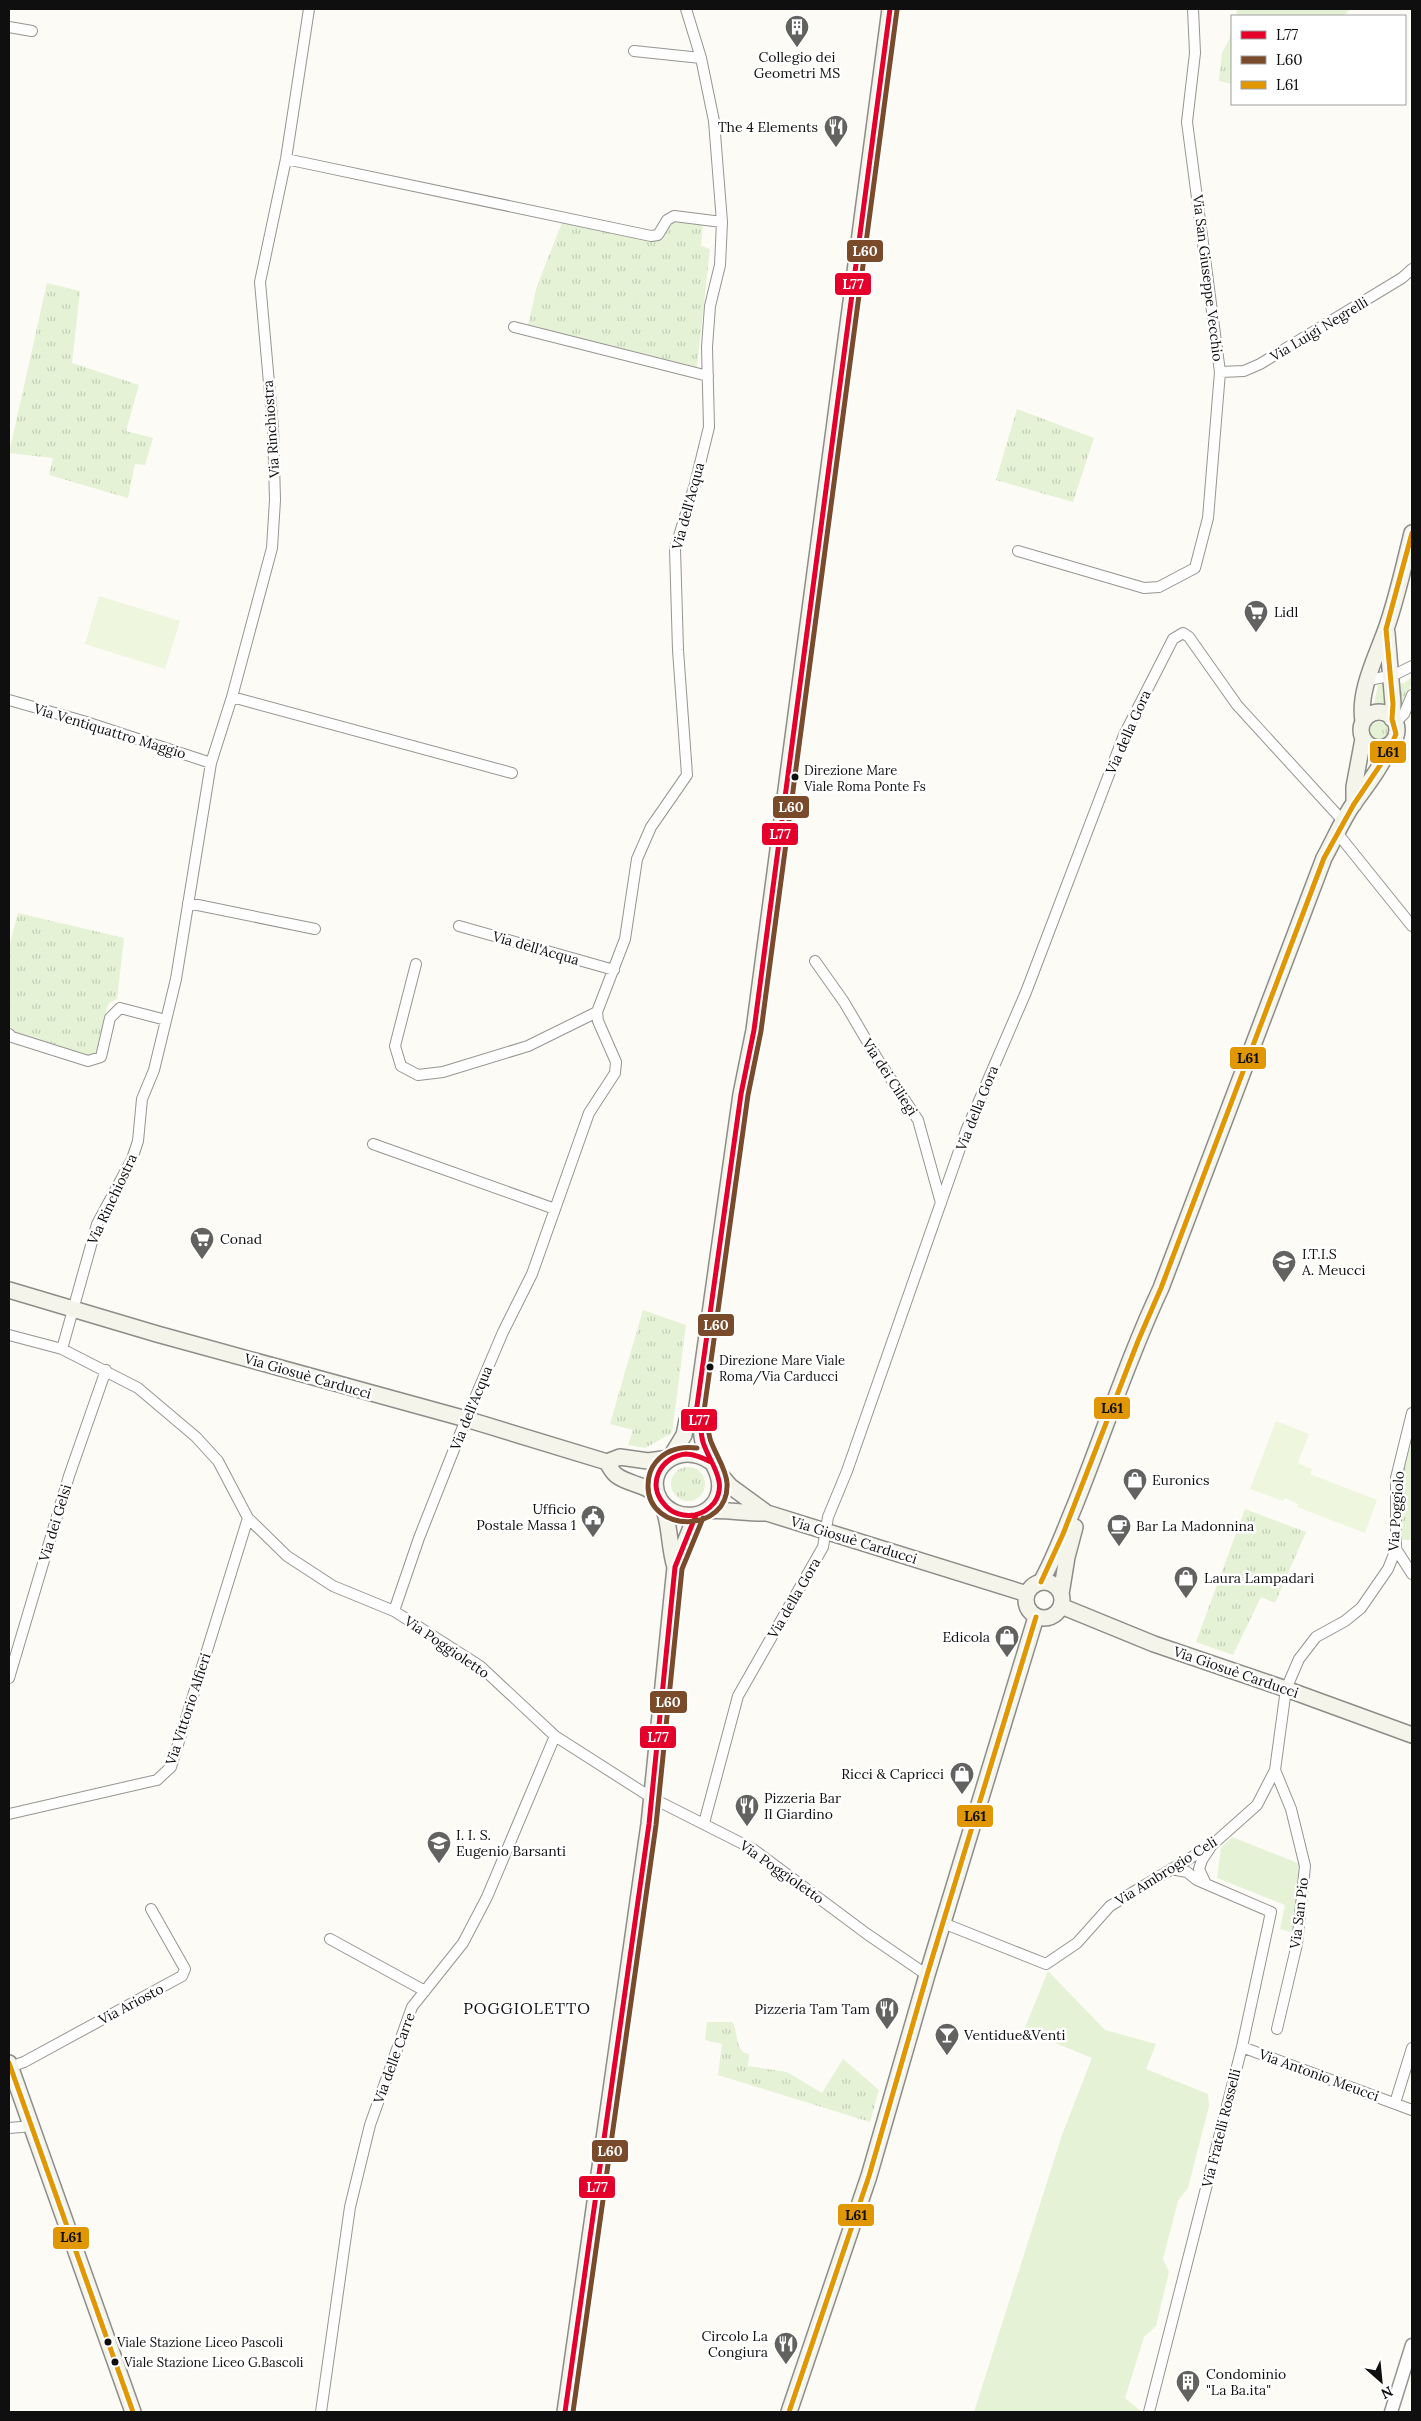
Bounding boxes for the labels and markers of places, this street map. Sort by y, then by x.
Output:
building icon: Collegio dei Geometri MS [784,14,810,48]
place label: Collegio dei Geometri MS [754,48,840,82]
restaurant icon: The 4 Elements [823,114,849,148]
place label: The 4 Elements [718,118,818,136]
supermarket icon: Lidl [1243,599,1269,633]
place label: Lidl [1274,603,1298,621]
place label: Direzione Mare Viale Roma Ponte Fs [803,762,926,795]
marker: Direzione Mare Viale Roma Ponte Fs [790,772,800,782]
supermarket icon: Conad [189,1226,215,1260]
place label: Conad [220,1230,262,1248]
place label: I.T.I.S A. Meucci [1301,1245,1365,1279]
school or university icon: I.T.I.S A. Meucci [1271,1249,1297,1283]
place label: Direzione Mare Viale Roma/Via Carducci [719,1352,845,1385]
marker: Direzione Mare Viale Roma/Via Carducci [705,1362,715,1372]
shop icon: Euronics [1122,1467,1148,1501]
place label: Euronics [1152,1471,1209,1489]
place label: Ufficio Postale Massa 1 [476,1500,576,1534]
public building icon: Ufficio Postale Massa 1 [580,1504,606,1538]
cafe icon: Bar La Madonnina [1106,1513,1132,1547]
place label: Bar La Madonnina [1136,1517,1254,1535]
shop icon: Laura Lampadari [1173,1565,1199,1599]
place label: Laura Lampadari [1204,1569,1314,1587]
shop icon: Edicola [994,1624,1020,1658]
place label: Edicola [942,1628,990,1646]
shop icon: Ricci & Capricci [949,1761,975,1795]
place label: Ricci & Capricci [841,1765,944,1783]
place label: Pizzeria Bar Il Giardino [764,1789,841,1823]
restaurant icon: Pizzeria Bar Il Giardino [734,1793,760,1827]
place label: I. I. S. Eugenio Barsanti [456,1826,566,1860]
school or university icon: I. I. S. Eugenio Barsanti [426,1830,452,1864]
restaurant icon: Pizzeria Tam Tam [874,1996,900,2030]
place label: Pizzeria Tam Tam [755,2000,870,2018]
bar icon: Ventidue&Venti [934,2022,960,2056]
place label: Ventidue&Venti [963,2026,1066,2044]
place label: Circolo La Congiura [701,2327,768,2361]
restaurant icon: Circolo La Congiura [773,2331,799,2365]
place label: Viale Stazione Liceo Pascoli [116,2334,284,2351]
marker: Viale Stazione Liceo Pascoli [103,2337,113,2347]
place label: Viale Stazione Liceo G.Bascoli [123,2354,304,2371]
marker: Viale Stazione Liceo G.Bascoli [110,2357,120,2367]
place label: Condominio "La Ba.ita" [1206,2365,1286,2399]
building icon: Condominio "La Ba.ita" [1175,2369,1201,2403]

